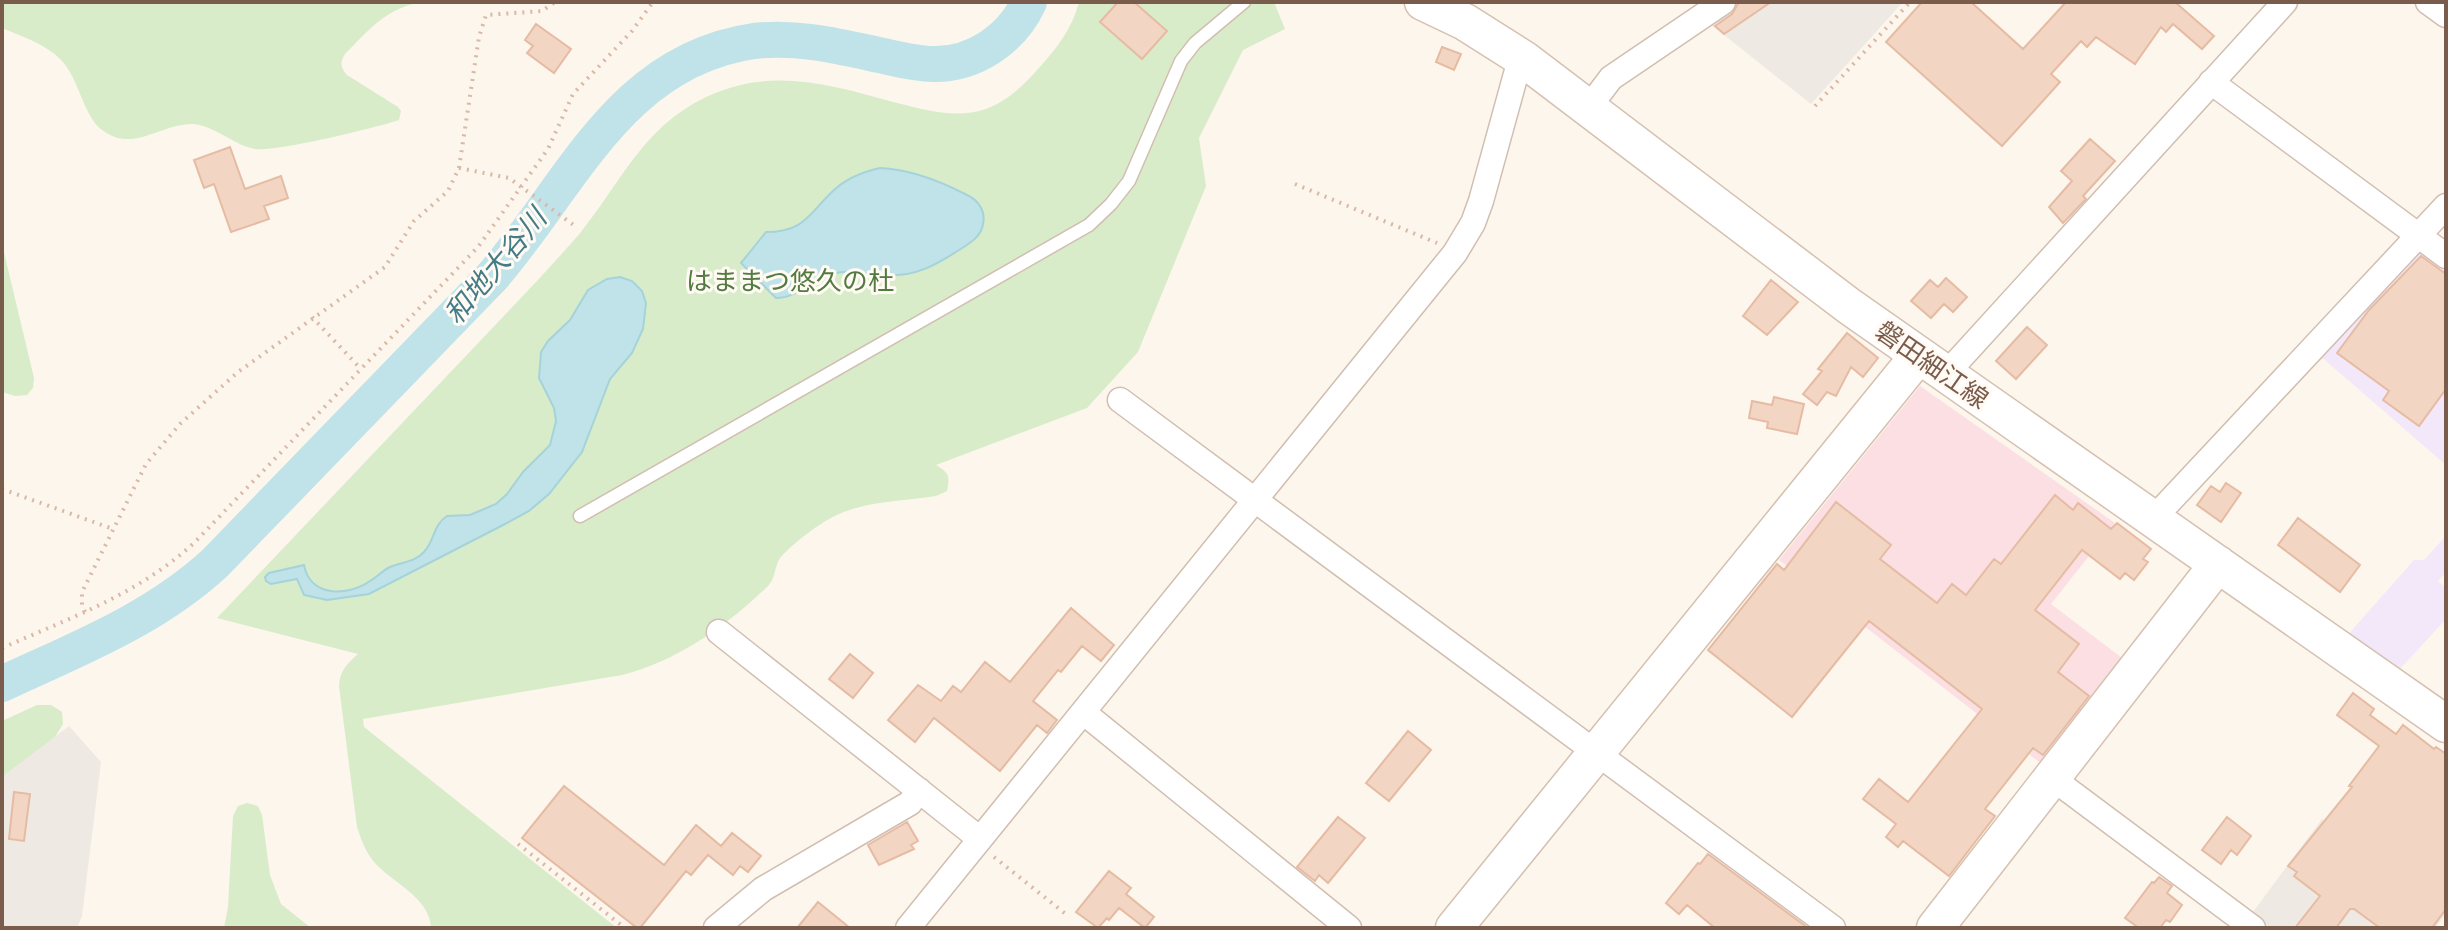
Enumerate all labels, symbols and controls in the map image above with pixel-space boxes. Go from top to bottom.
water label: 和地大谷川 [436,199,557,332]
park label: はままつ悠久の杜 [686,264,894,299]
street label: 磐田細江線 [1868,314,1995,417]

